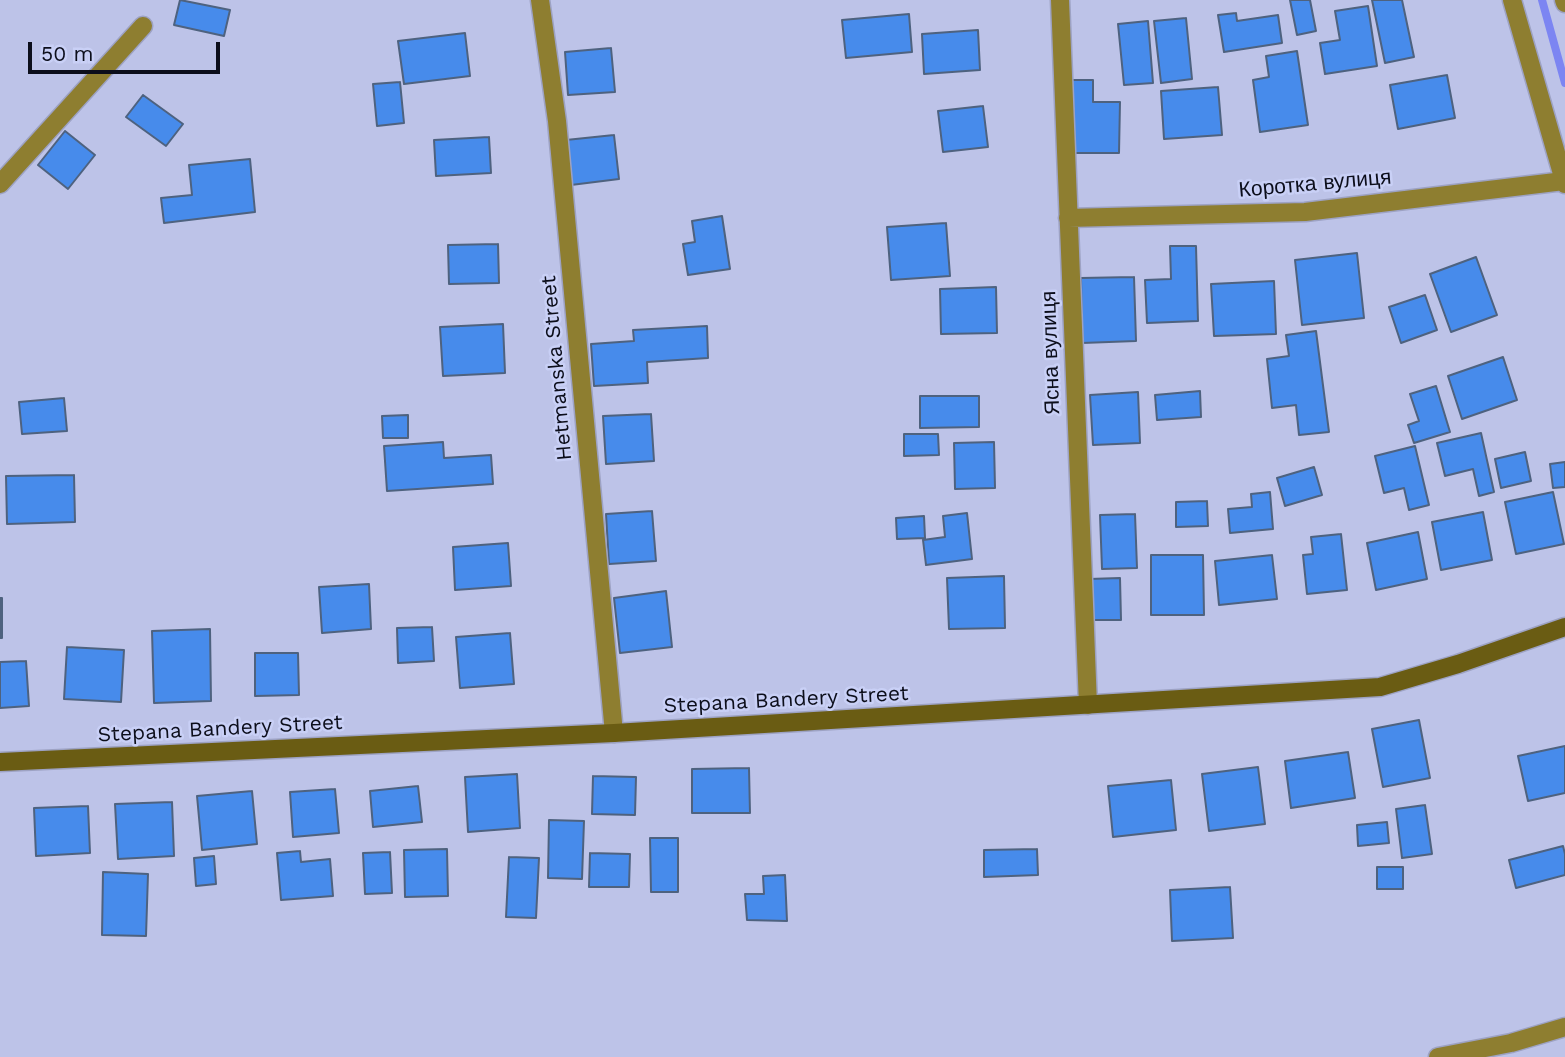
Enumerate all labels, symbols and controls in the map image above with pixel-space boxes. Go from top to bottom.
scale bar [32,28,224,72]
text: 50 m [41,41,93,66]
street label: Коротка вулиця [1238,165,1392,203]
street label: Hetmanska Street [536,274,578,462]
street label: Ясна вулиця [1036,290,1066,416]
street label: Stepana Bandery Street [663,681,909,719]
street label: Stepana Bandery Street [97,710,343,748]

